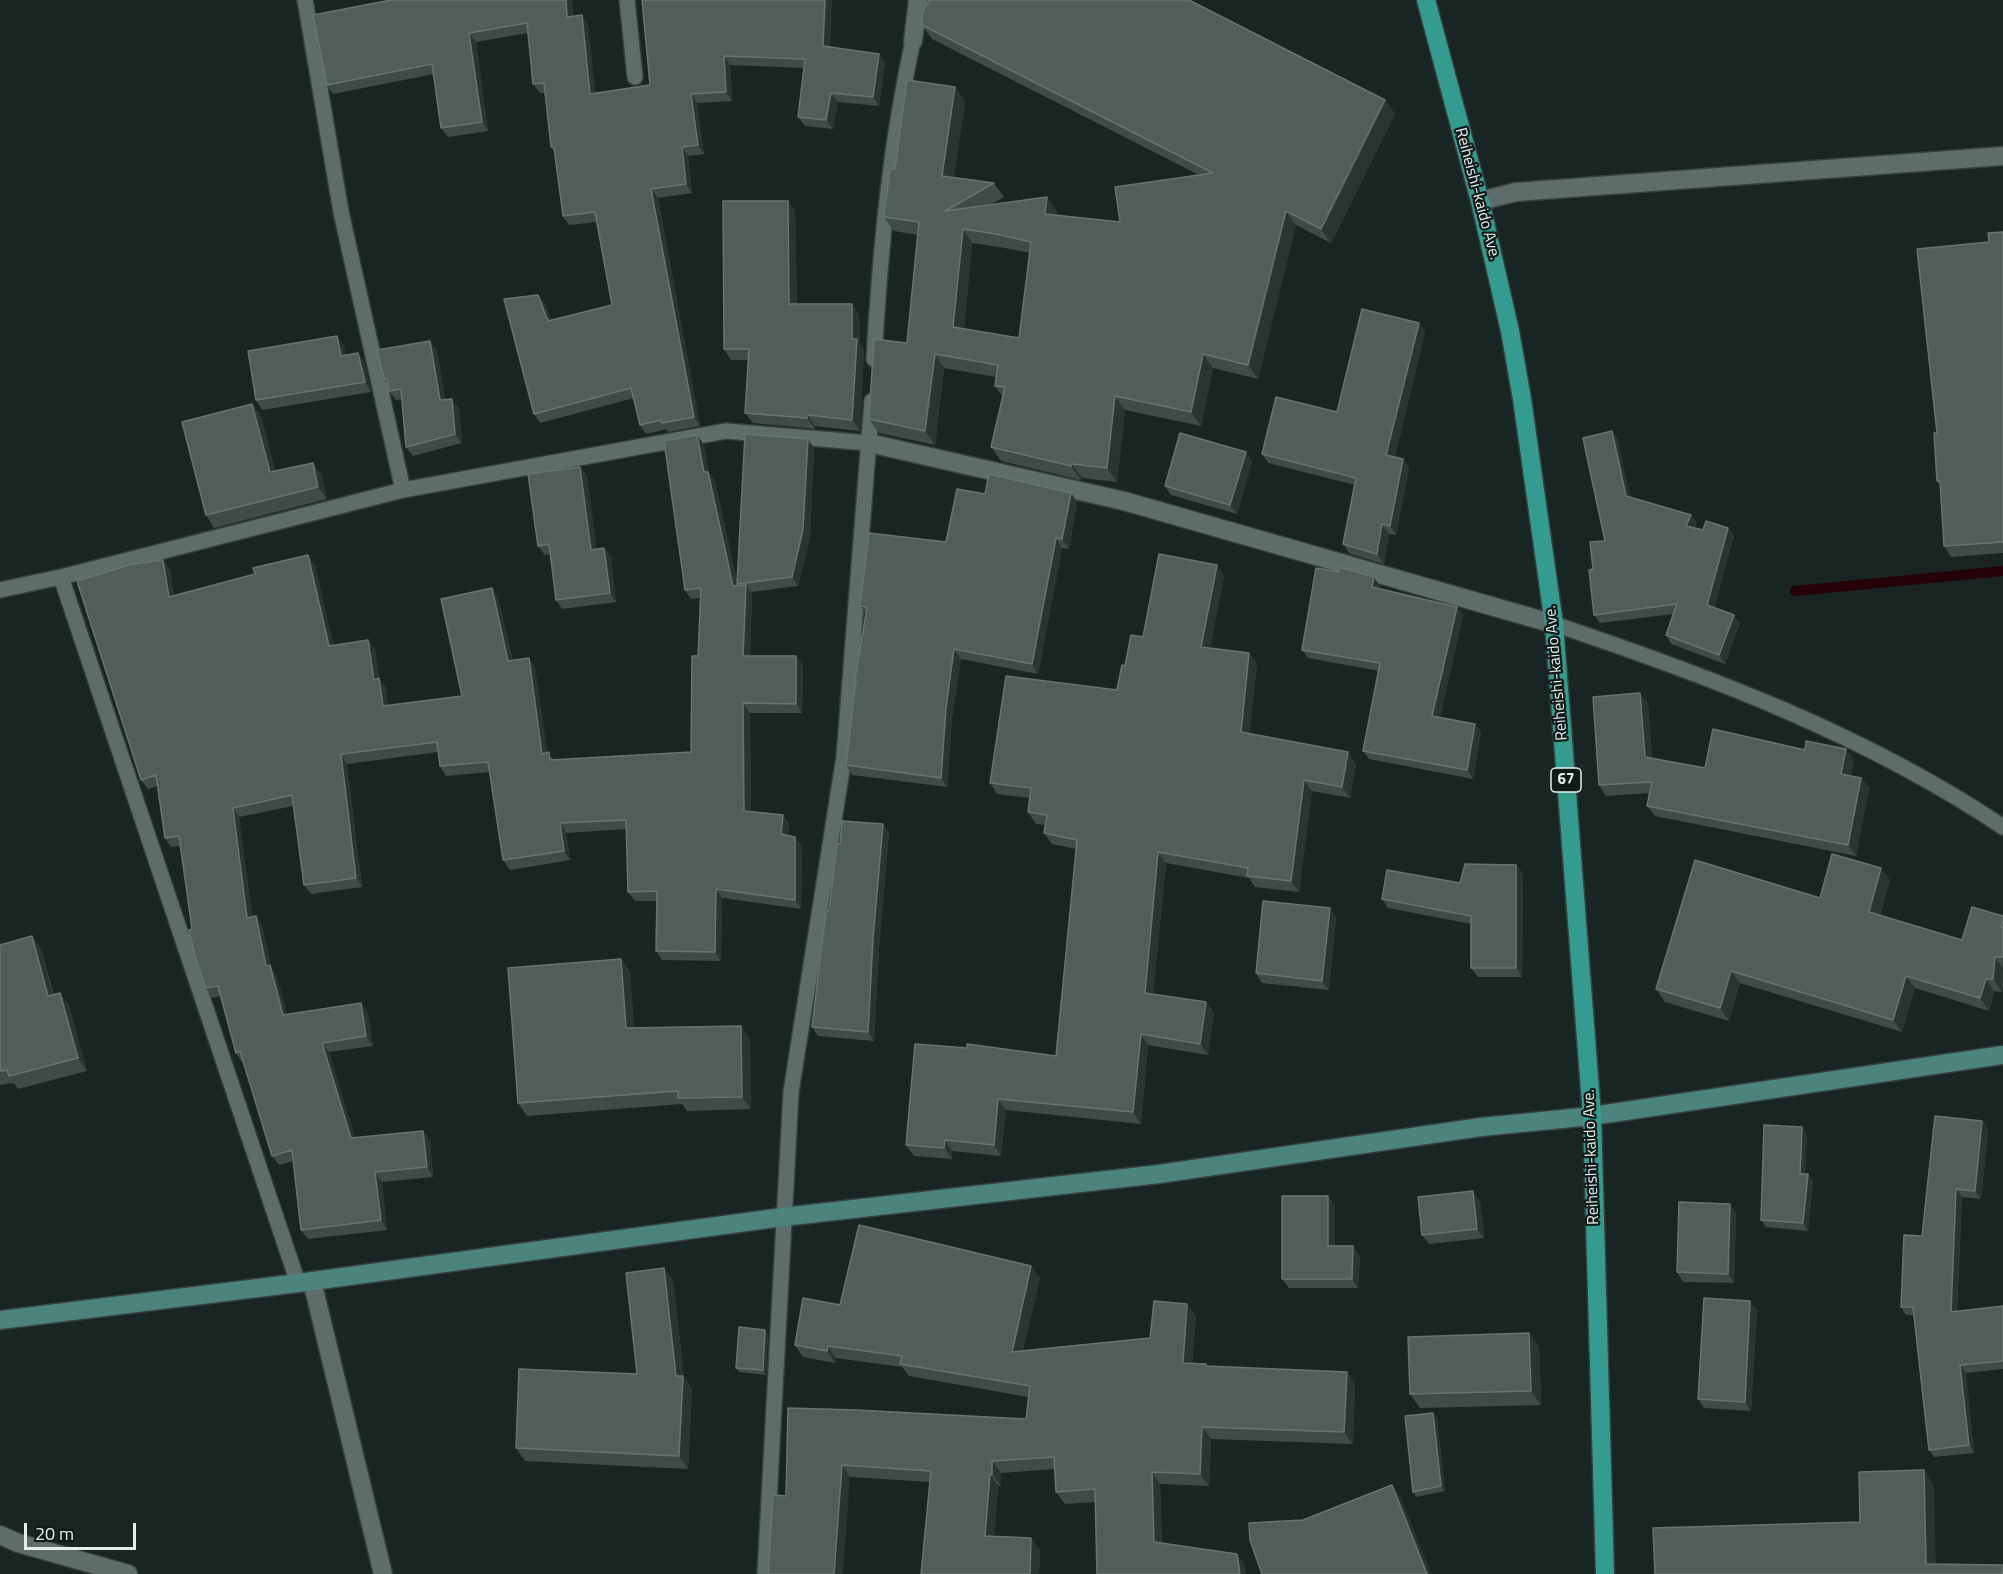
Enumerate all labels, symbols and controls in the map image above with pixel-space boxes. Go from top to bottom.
street label: Reiheishi-kaido Ave. [1450,126,1504,262]
street label: Reiheishi-kaido Ave. [1542,604,1572,742]
road number: 67 [1551,768,1581,792]
street label: Reiheishi-kaido Ave. [1580,1089,1604,1225]
scale bar [27,1511,140,1549]
text: 20 m [35,1520,74,1547]

